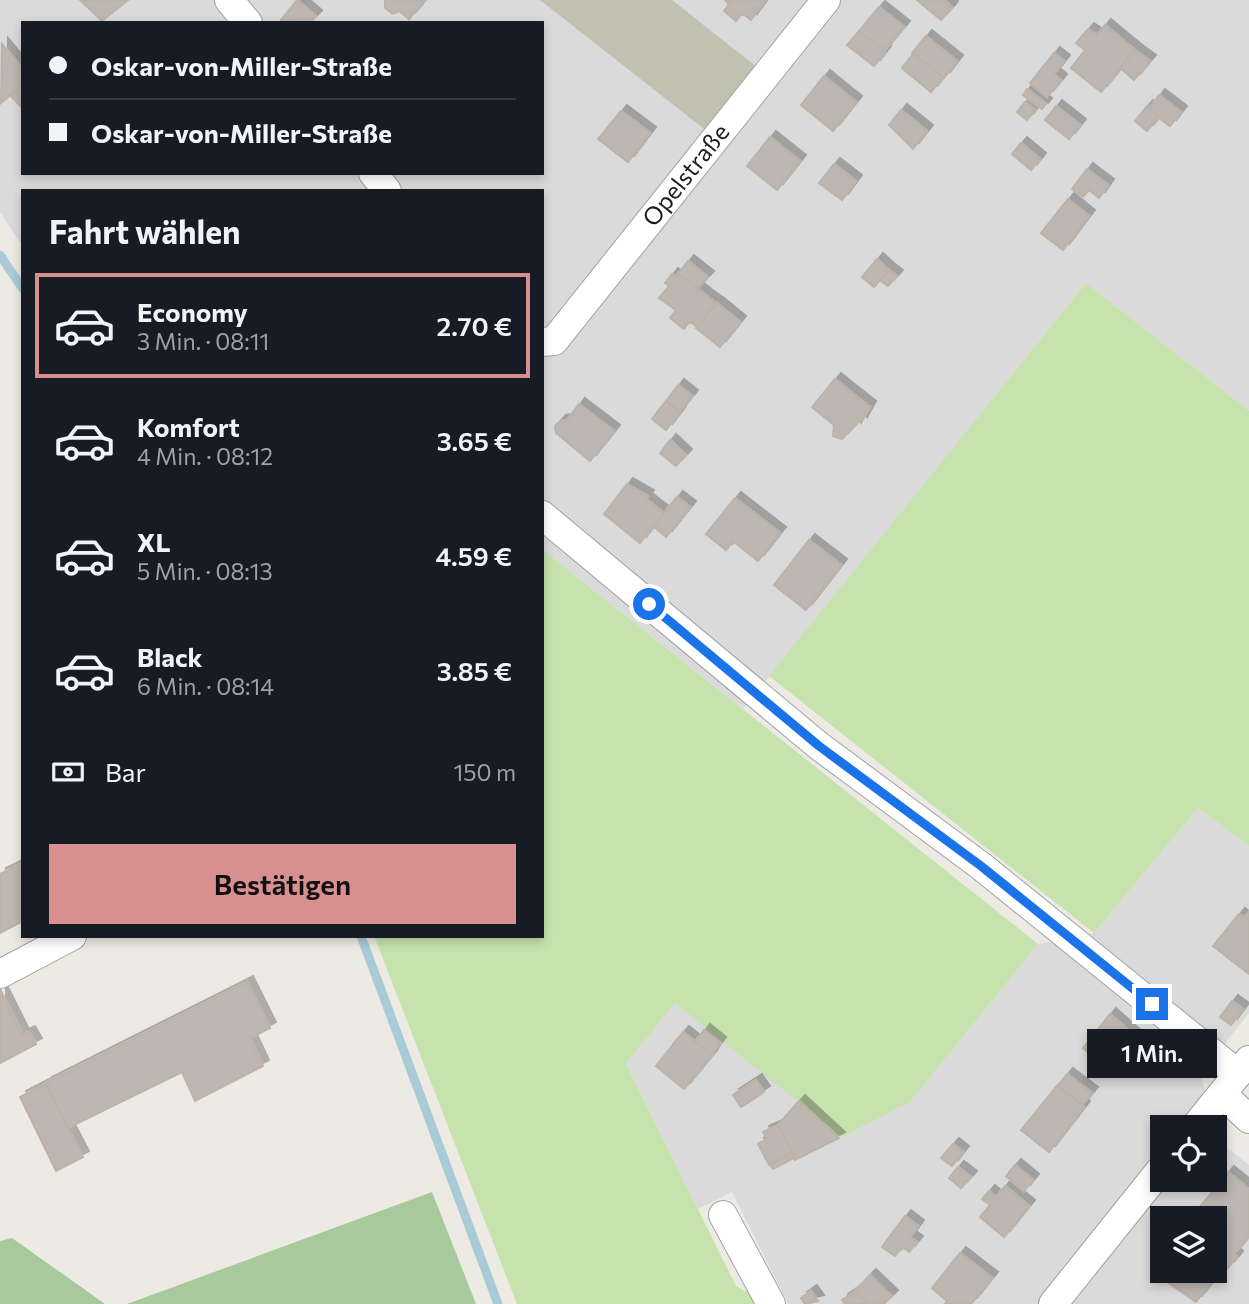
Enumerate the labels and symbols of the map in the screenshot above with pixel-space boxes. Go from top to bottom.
street label: Opelstraße [635,117,735,231]
route start [633,588,665,620]
route end [1136,988,1168,1020]
callout: 1 Min. [1087,1028,1217,1078]

